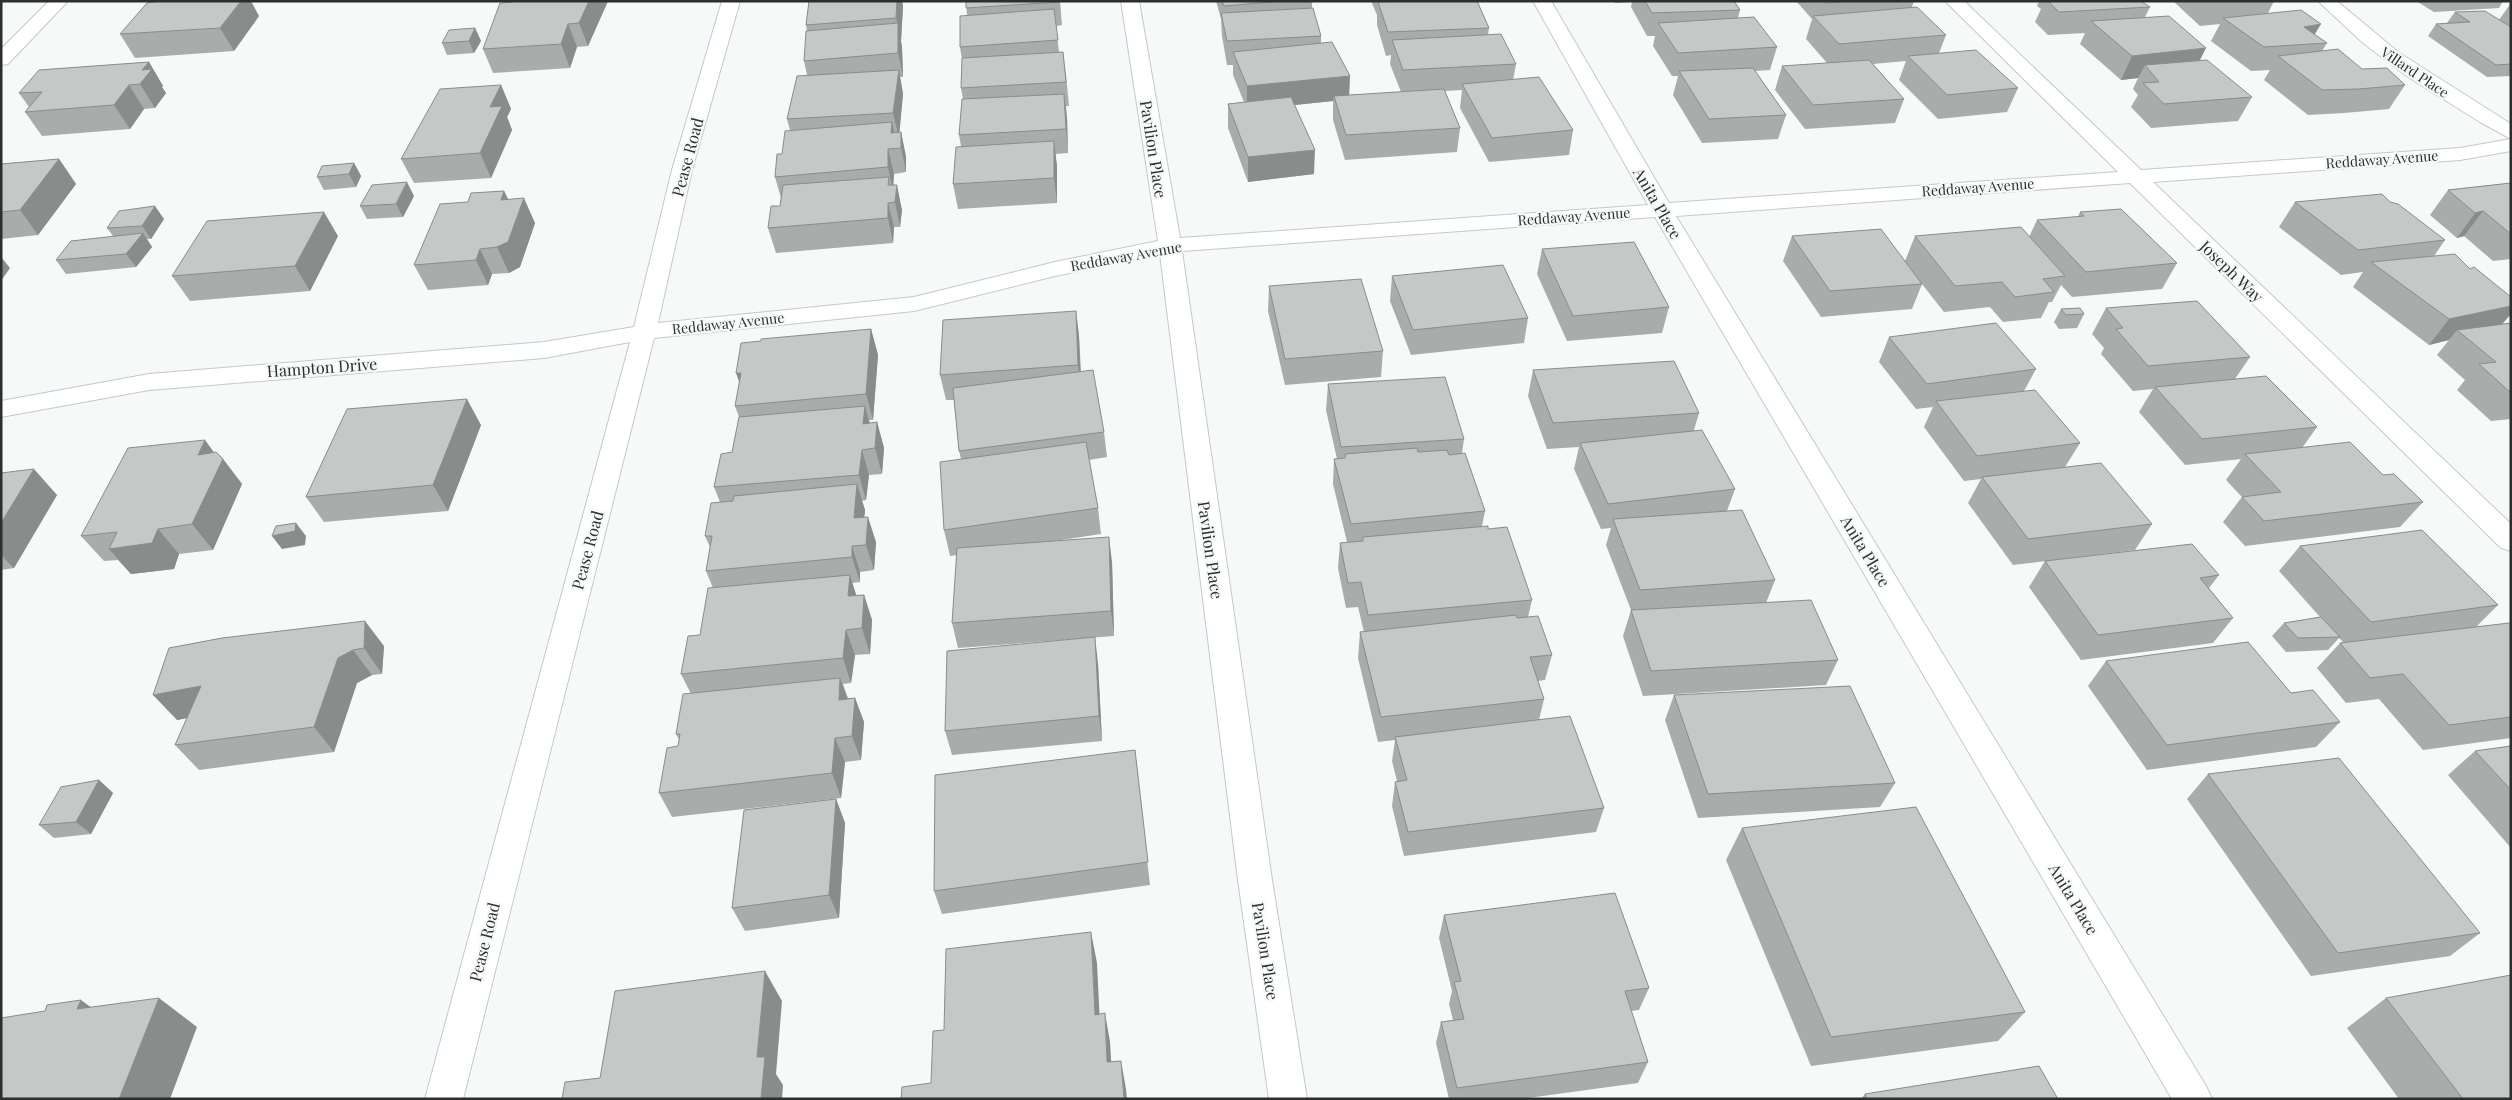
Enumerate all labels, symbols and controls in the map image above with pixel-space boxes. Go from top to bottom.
street label: Villard Place [2377,42,2453,102]
street label: Pavilion Place [1136,99,1172,199]
street label: Pease Road [666,115,708,199]
street label: Reddaway Avenue [2325,146,2439,172]
street label: Anita Place [1629,163,1687,243]
street label: Reddaway Avenue [1921,174,2035,200]
street label: Reddaway Avenue [1517,203,1631,229]
street label: Joseph Way [2195,235,2268,307]
street label: Reddaway Avenue [1069,237,1183,275]
street label: Reddaway Avenue [671,308,785,338]
street label: Hampton Drive [266,353,378,381]
street label: Pavilion Place [1194,500,1228,600]
street label: Pease Road [566,508,608,592]
street label: Anita Place [1836,511,1895,590]
street label: Anita Place [2044,859,2103,938]
street label: Pease Road [464,900,504,984]
street label: Pavilion Place [1248,901,1284,1001]

